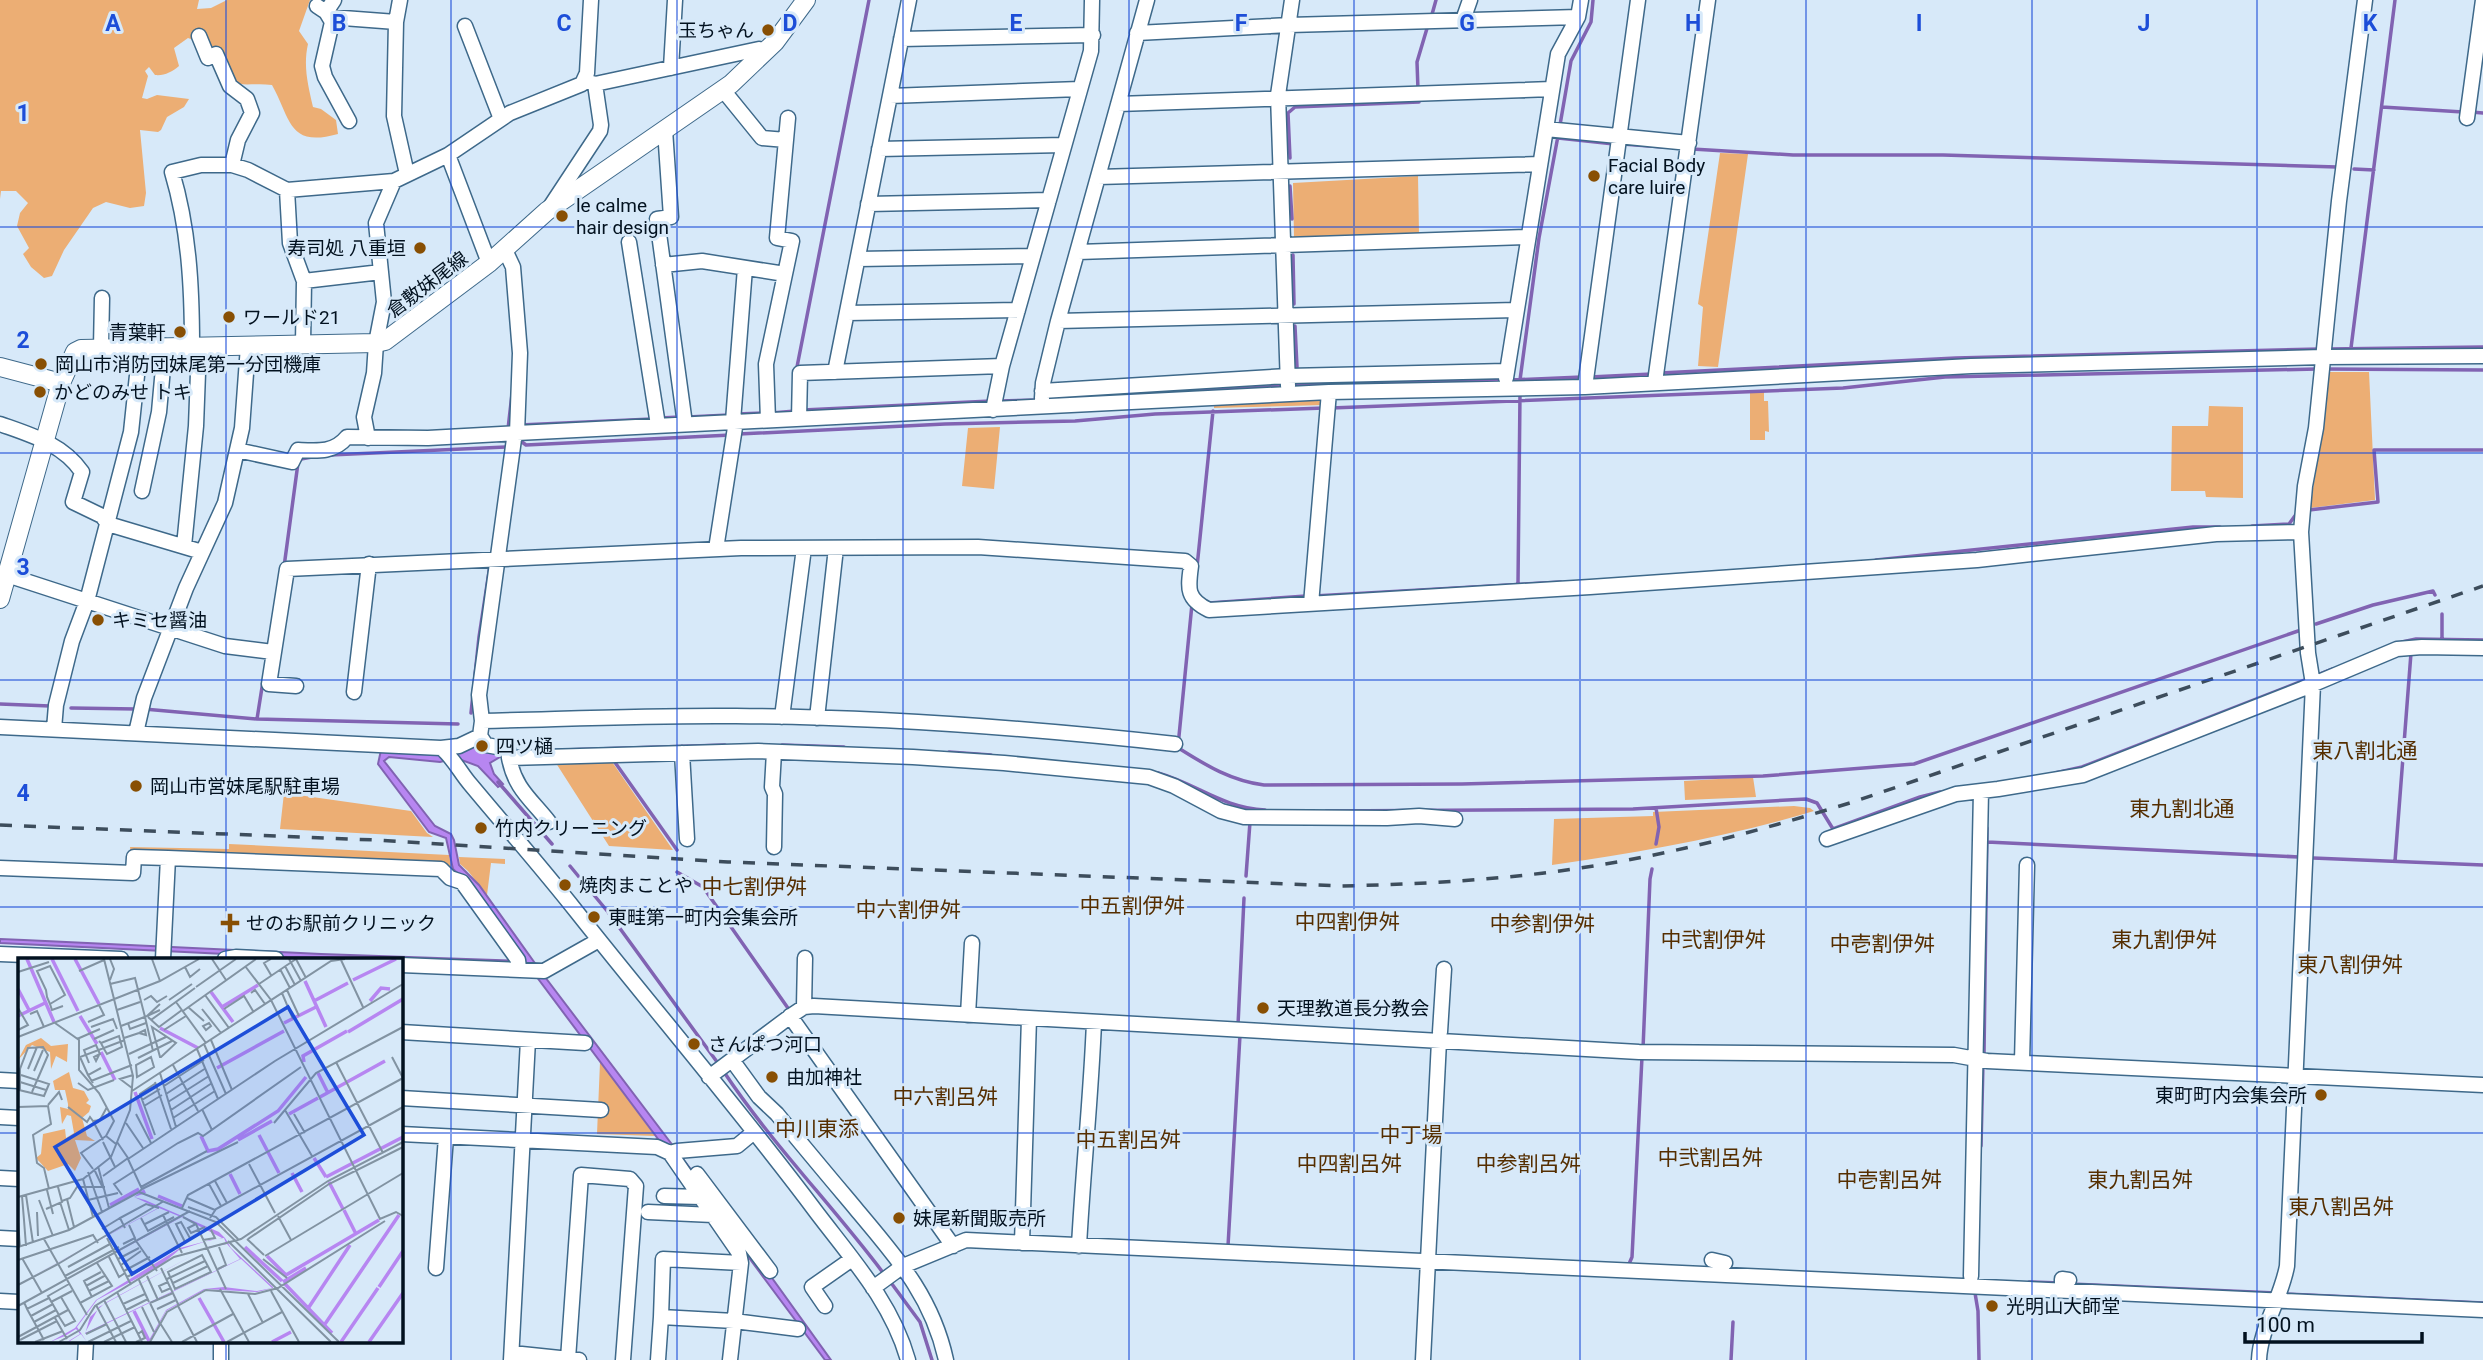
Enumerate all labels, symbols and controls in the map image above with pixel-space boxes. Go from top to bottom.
text: A [105,10,121,37]
text: B [332,10,346,37]
text: C [556,10,572,37]
text: D [783,10,797,37]
text: E [1010,10,1023,37]
text: F [1235,10,1248,37]
text: G [1459,10,1475,37]
text: H [1685,10,1701,37]
text: I [1916,10,1922,37]
text: J [2138,10,2150,37]
text: K [2363,10,2378,37]
place label: 玉ちゃん [678,19,754,42]
marker: 玉ちゃん [760,22,776,38]
text: 1 [16,100,30,127]
place label: Facial Body care luire [1608,154,1705,199]
marker: Facial Body care luire [1586,168,1602,184]
place label: le calme hair design [576,194,669,239]
marker: le calme hair design [554,208,570,224]
place label: 寿司処 八重垣 [287,237,406,260]
marker: 寿司処 八重垣 [412,240,428,256]
street label: 倉敷妹尾線 [382,247,472,322]
place label: ワールド21 [243,306,340,329]
marker: ワールド21 [221,309,237,325]
place label: 青葉軒 [109,321,166,344]
marker: 青葉軒 [172,324,188,340]
text: 2 [16,327,30,354]
place label: 岡山市消防団妹尾第一分団機庫 [55,353,321,376]
marker: 岡山市消防団妹尾第一分団機庫 [33,356,49,372]
place label: かどのみせ トキ [54,381,192,404]
marker: かどのみせ トキ [32,384,48,400]
text: 3 [16,554,30,581]
place label: キミセ醤油 [112,609,207,632]
marker: キミセ醤油 [90,612,106,628]
place label: 四ツ樋 [496,735,553,758]
marker: 四ツ樋 [474,738,490,754]
district label: 東八割北通 [2313,739,2418,763]
place label: 岡山市営妹尾駅駐車場 [150,775,340,798]
marker: 岡山市営妹尾駅駐車場 [128,778,144,794]
text: 4 [16,780,30,807]
district label: 東九割北通 [2130,797,2235,821]
place label: 竹内クリーニング [495,817,647,840]
marker: 竹内クリーニング [473,820,489,836]
place label: 焼肉まことや [579,874,693,897]
district label: 中七割伊舛 [702,875,807,899]
marker: 焼肉まことや [557,877,573,893]
district label: 中五割伊舛 [1080,894,1185,918]
district label: 中六割伊舛 [856,898,961,922]
place label: 東畦第一町内会集会所 [608,906,798,929]
marker: 東畦第一町内会集会所 [586,909,602,925]
district label: 中四割伊舛 [1295,910,1400,934]
place label: せのお駅前クリニック [246,912,436,935]
district label: 中参割伊舛 [1490,912,1595,936]
marker: せのお駅前クリニック [220,913,240,933]
district label: 中弐割伊舛 [1661,928,1766,952]
district label: 東九割伊舛 [2112,928,2217,952]
district label: 中壱割伊舛 [1830,932,1935,956]
district label: 東八割伊舛 [2298,953,2403,977]
inset map [18,958,402,1342]
place label: 天理教道長分教会 [1277,997,1429,1020]
marker: 天理教道長分教会 [1255,1000,1271,1016]
place label: さんぱつ河口 [708,1033,822,1056]
marker: さんぱつ河口 [686,1036,702,1052]
place label: 由加神社 [786,1066,862,1089]
marker: 由加神社 [764,1069,780,1085]
place label: 東町町内会集会所 [2155,1084,2307,1107]
district label: 中六割呂舛 [893,1085,998,1109]
marker: 東町町内会集会所 [2313,1087,2329,1103]
district label: 中川東添 [775,1117,859,1141]
district label: 中丁場 [1380,1123,1443,1147]
district label: 中五割呂舛 [1076,1128,1181,1152]
district label: 中弐割呂舛 [1658,1146,1763,1170]
district label: 中四割呂舛 [1297,1152,1402,1176]
district label: 中参割呂舛 [1476,1152,1581,1176]
district label: 中壱割呂舛 [1837,1168,1942,1192]
district label: 東九割呂舛 [2088,1168,2193,1192]
district label: 東八割呂舛 [2289,1195,2394,1219]
place label: 妹尾新聞販売所 [913,1207,1046,1230]
marker: 妹尾新聞販売所 [891,1210,907,1226]
place label: 光明山大師堂 [2006,1295,2120,1318]
marker: 光明山大師堂 [1984,1298,2000,1314]
scale bar [2245,1300,2422,1344]
text: 100 m [2256,1313,2315,1337]

